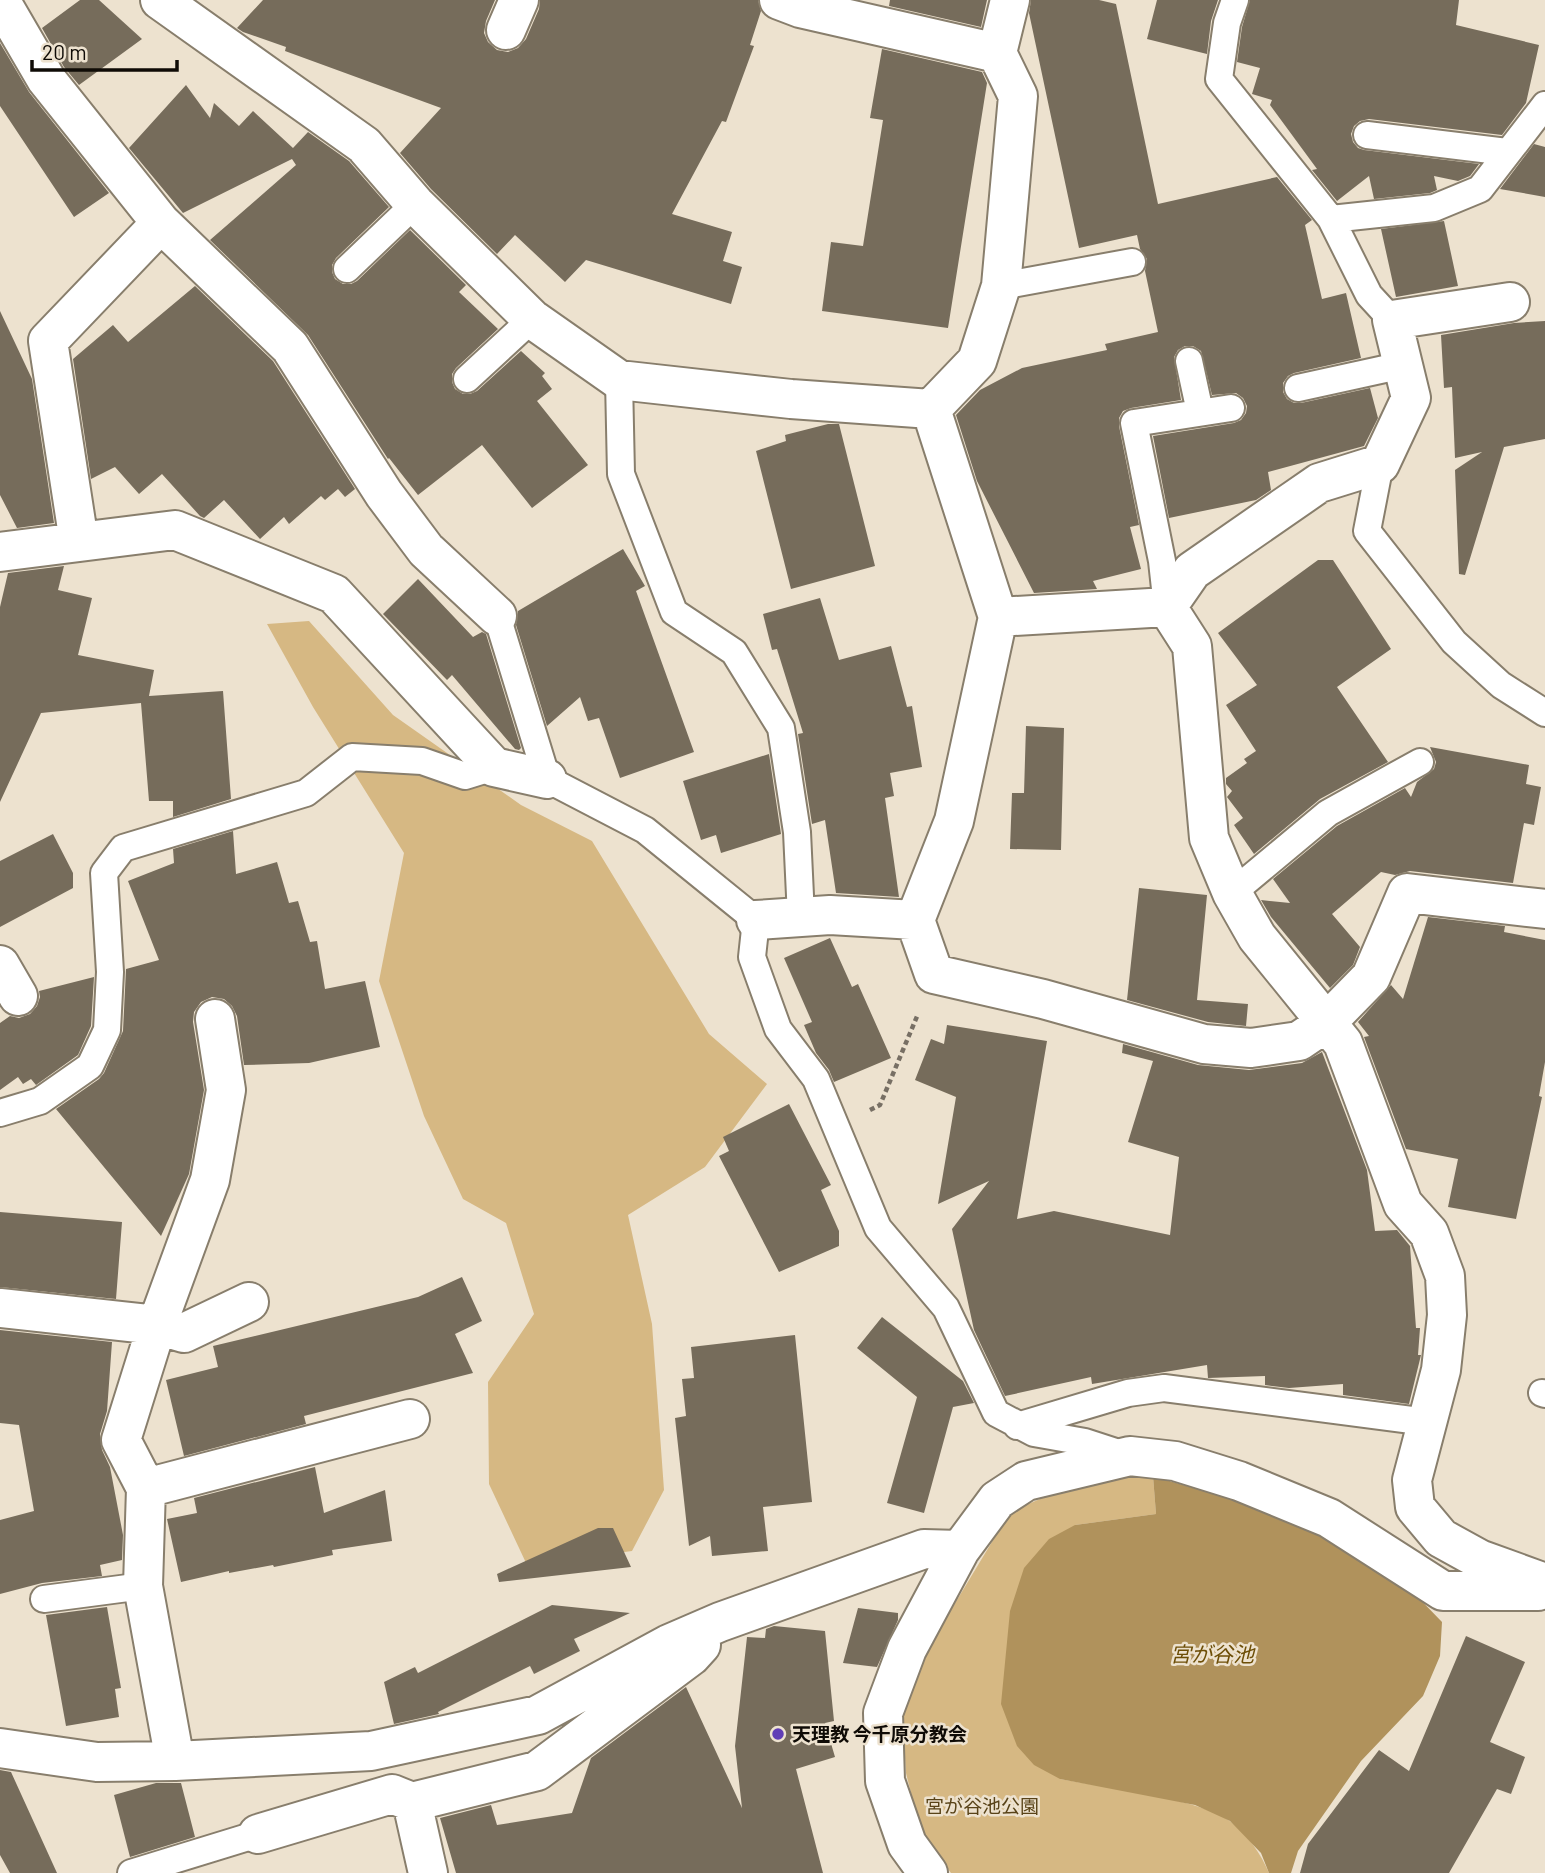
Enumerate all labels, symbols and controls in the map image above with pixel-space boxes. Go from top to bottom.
scale bar [32,28,177,72]
text: 20 m [42,39,87,64]
water label: 宮が谷池 [1170,1641,1256,1666]
place label: 天理教 今千原分教会 [792,1722,967,1745]
marker: 天理教 今千原分教会 [770,1726,786,1742]
park label: 宮が谷池公園 [925,1794,1039,1817]

